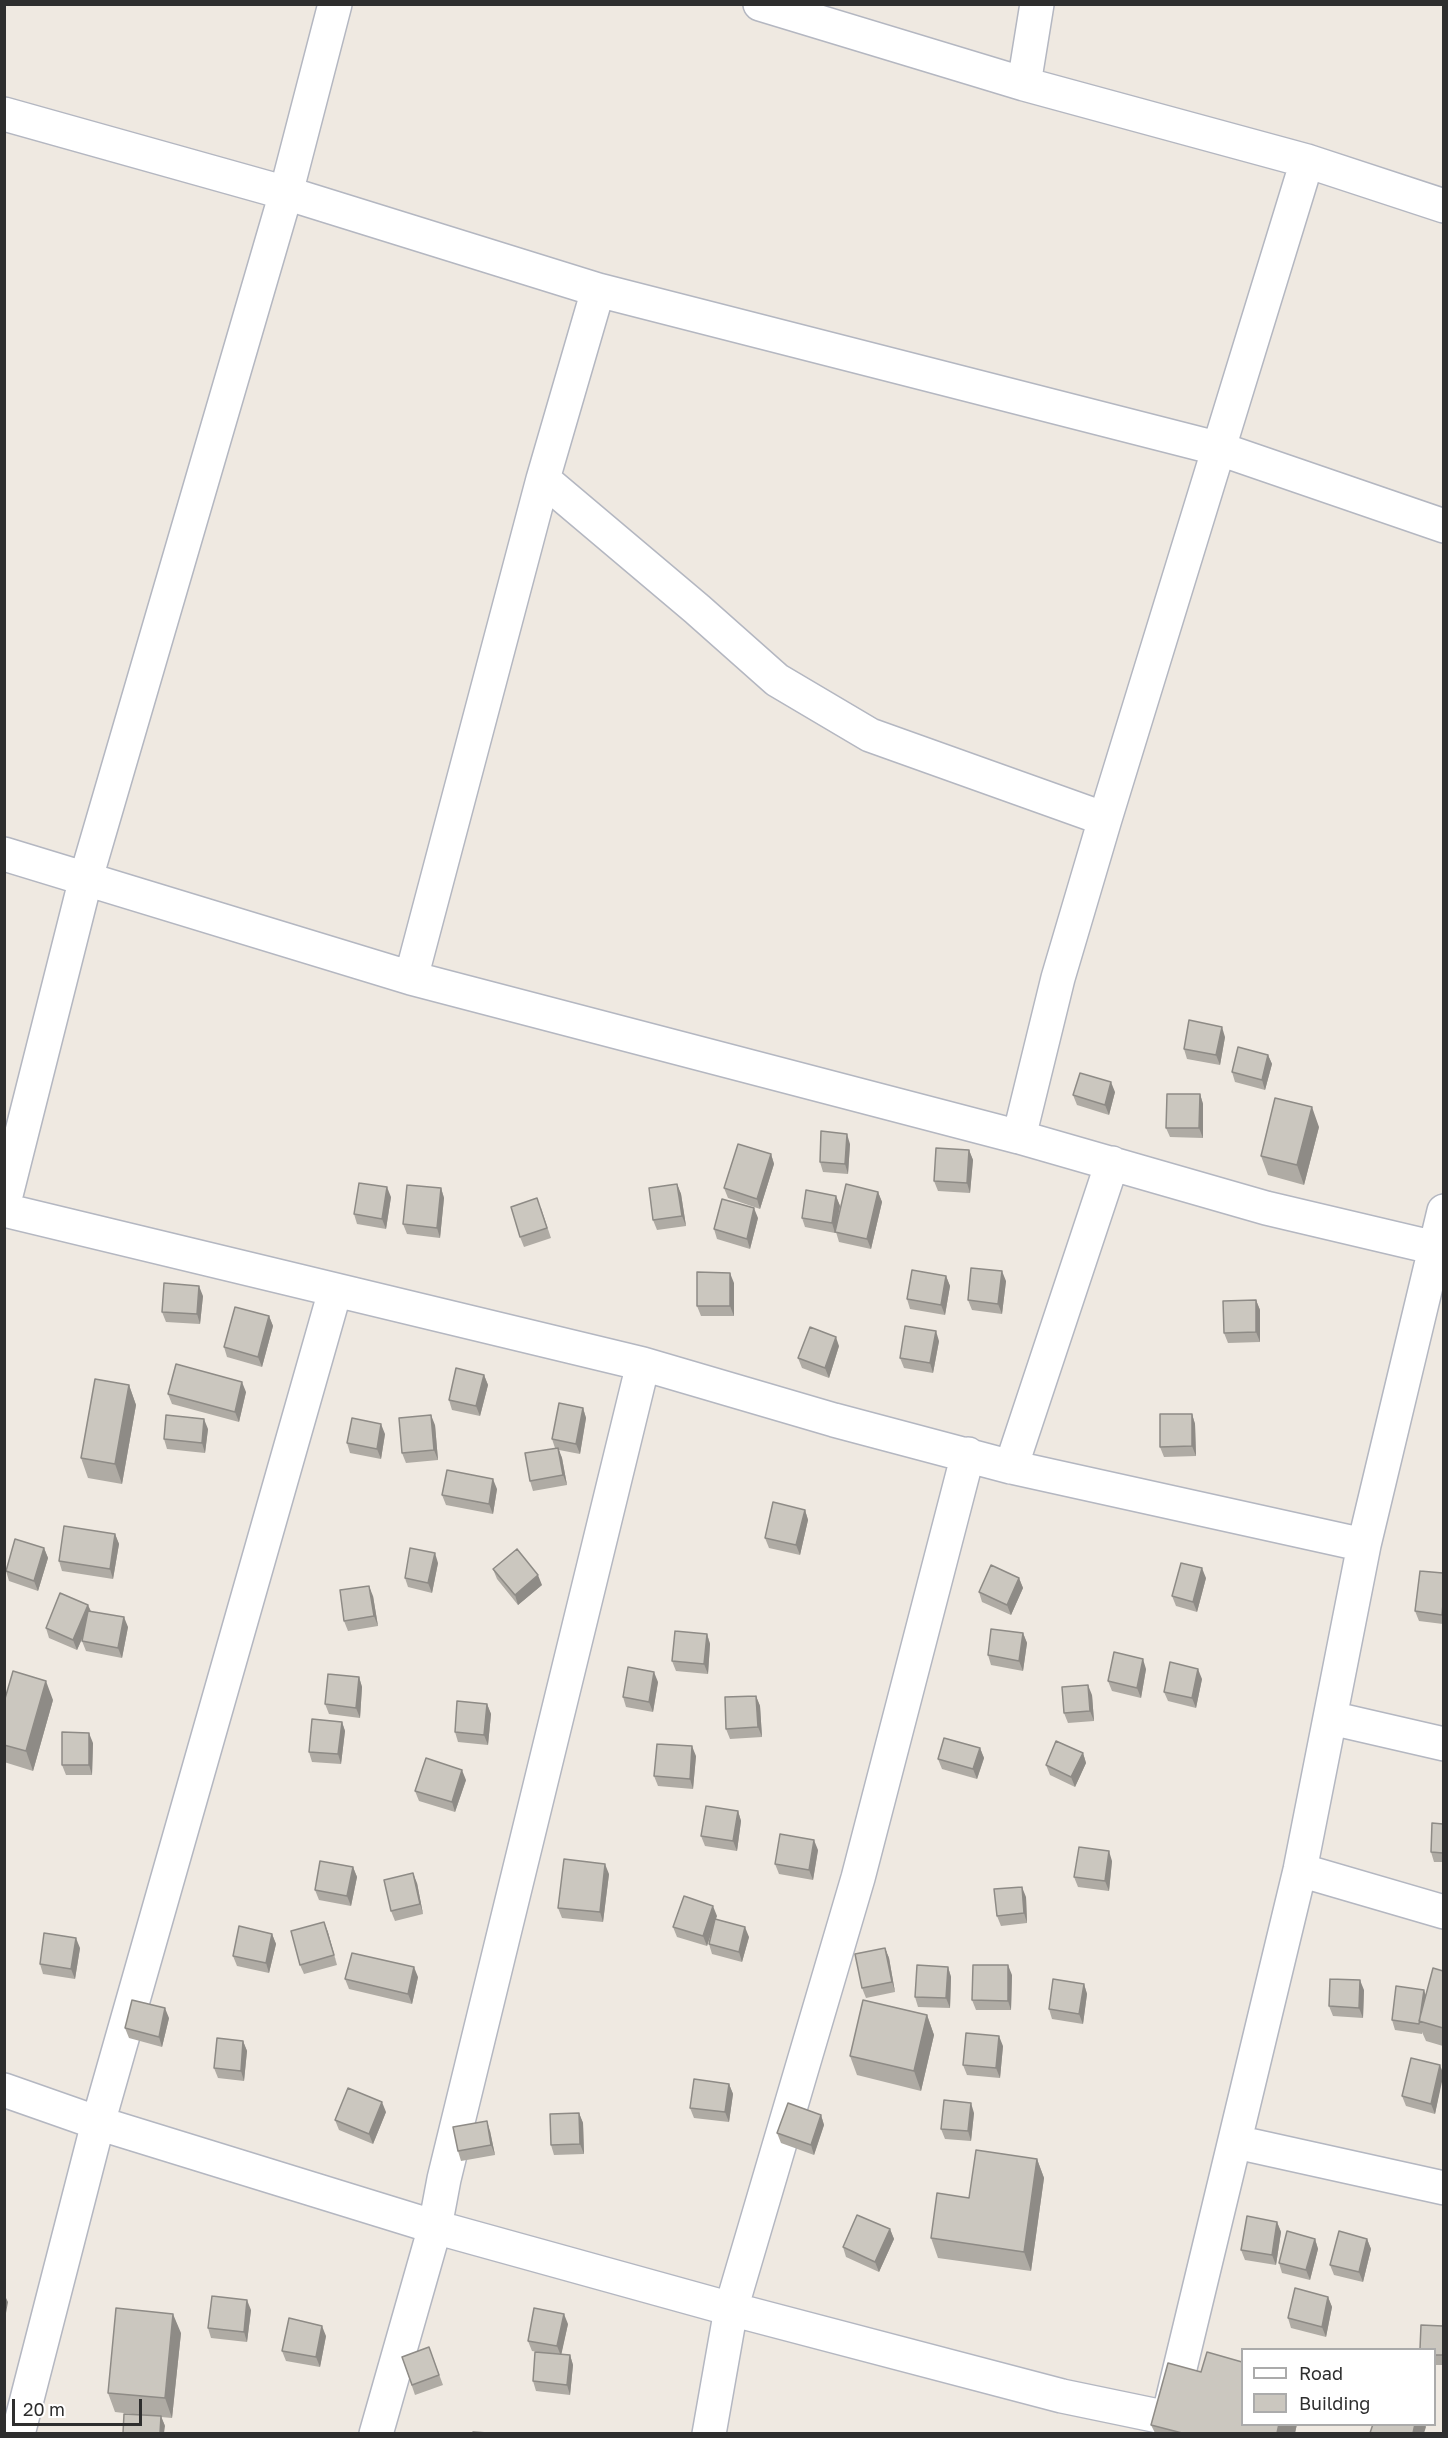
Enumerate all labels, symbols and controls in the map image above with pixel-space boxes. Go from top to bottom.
legend [1241,2348,1436,2426]
text: Road [1299,2362,1343,2384]
scale bar [15,2387,146,2425]
text: Building [1299,2392,1370,2414]
text: 20 m [23,2398,65,2420]

